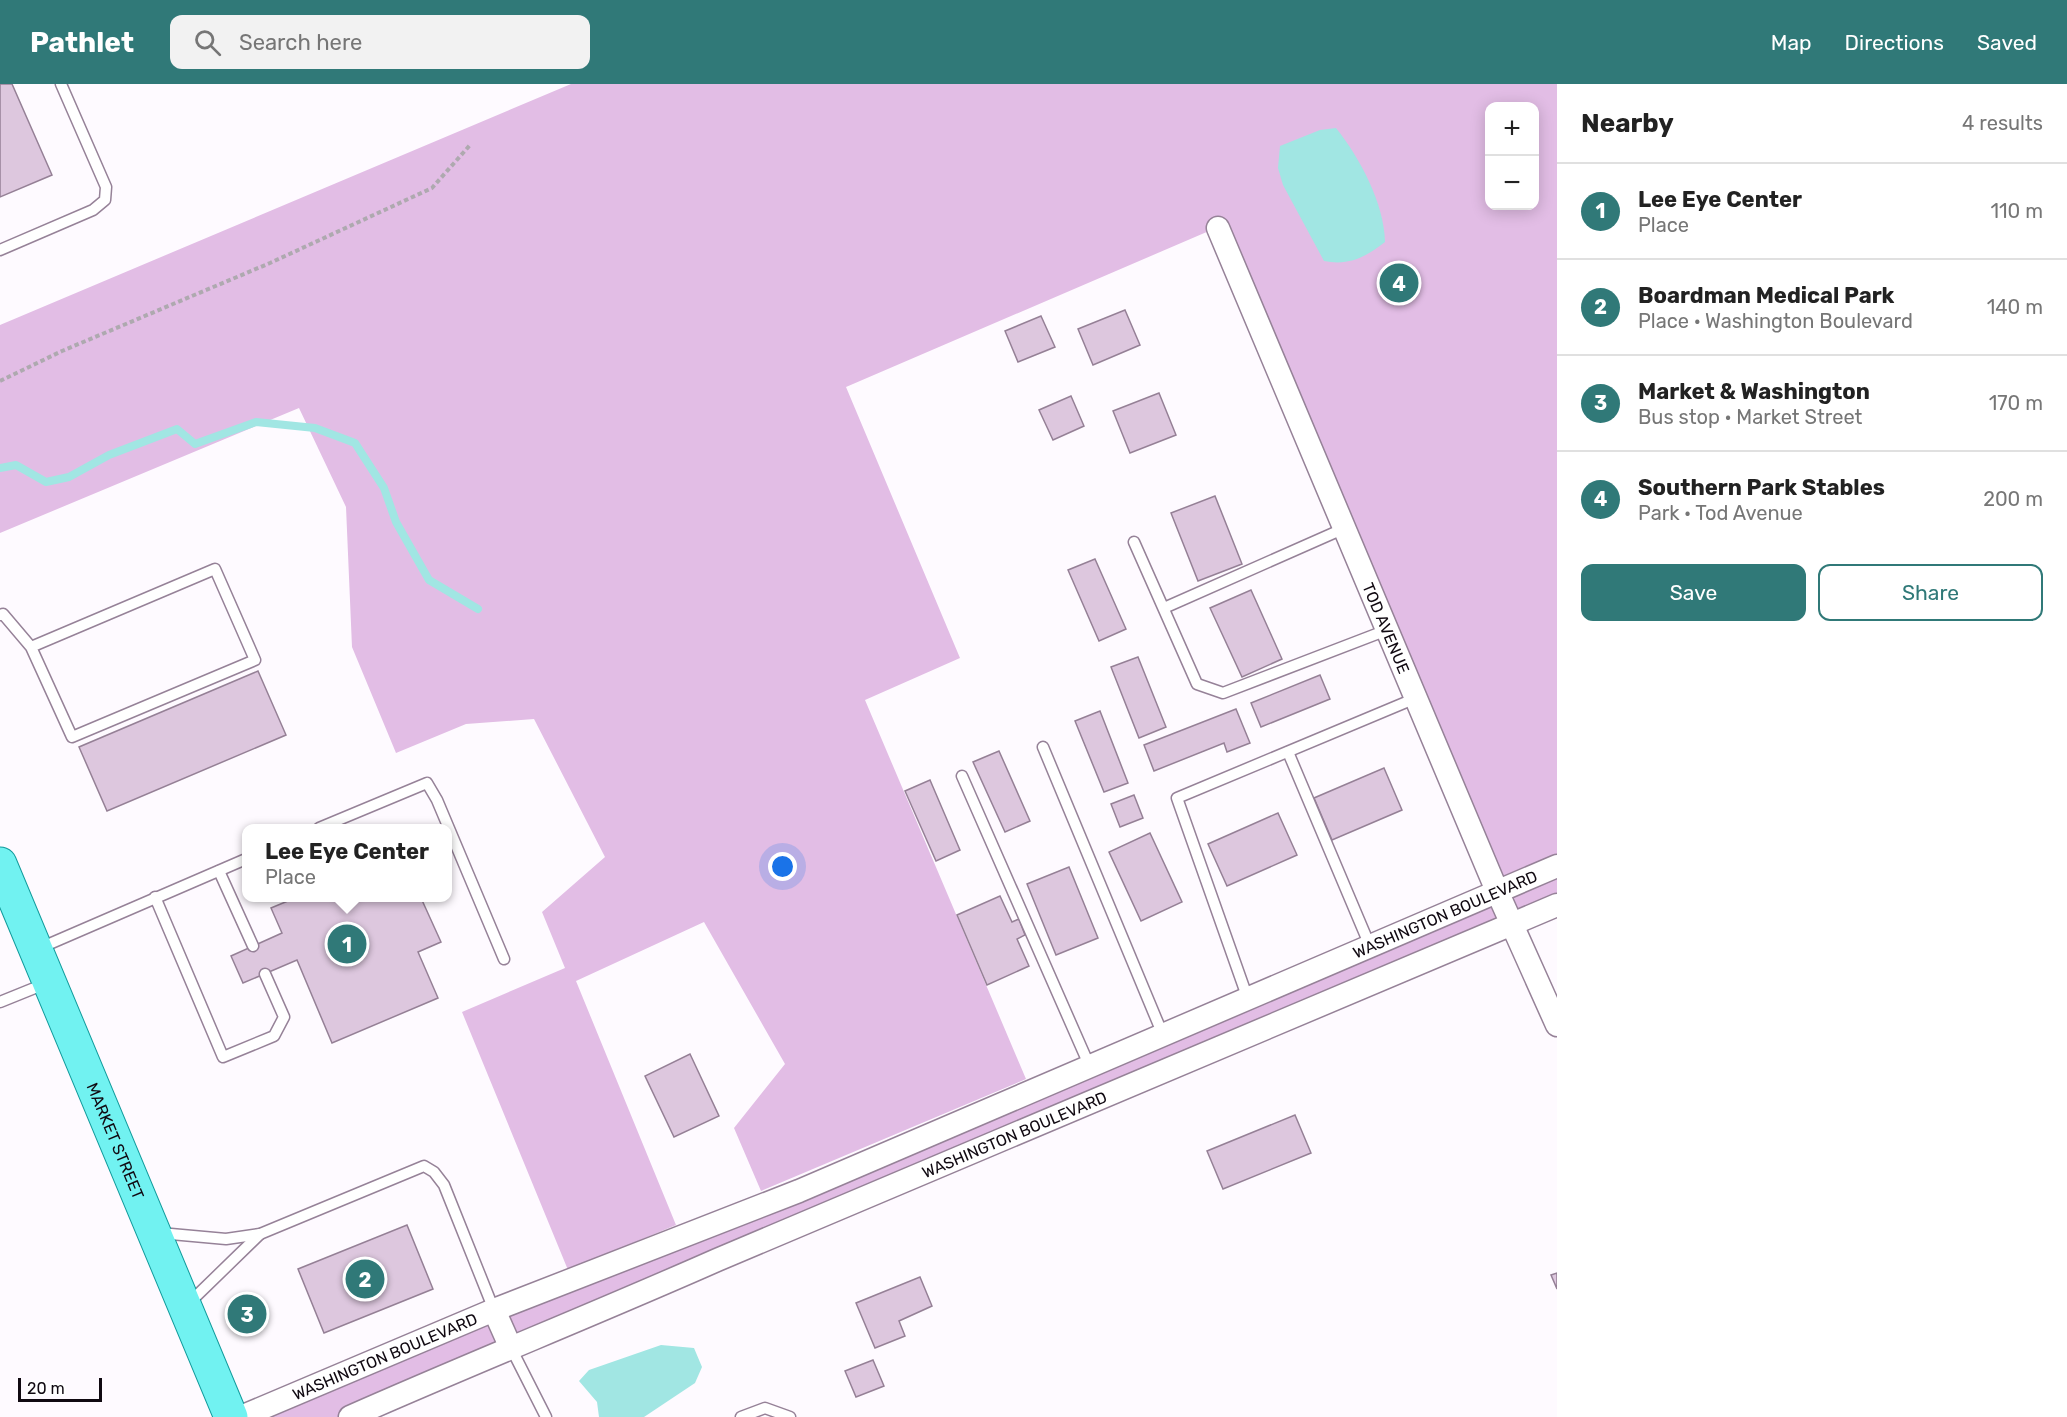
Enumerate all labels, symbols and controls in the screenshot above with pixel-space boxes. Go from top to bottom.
search box [170,15,590,69]
text: Pathlet [30,26,134,59]
icon: search [191,26,224,59]
text: Search here [239,29,362,56]
text: Map [1771,30,1812,55]
text: Directions [1845,30,1944,55]
text: Saved [1977,30,2037,55]
map controls [1485,102,1539,210]
button: + [1485,102,1539,156]
text: Nearby [1581,108,1674,139]
text: 4 results [1962,111,2043,135]
button: − [1485,156,1539,210]
text: Lee Eye Center [1638,186,1802,213]
text: 1 [1596,199,1605,223]
text: 110 m [1991,199,2043,223]
text: Place [1638,213,1689,237]
pin: 4 [1380,260,1418,306]
text: Boardman Medical Park [1638,282,1895,309]
text: 2 [1594,295,1607,319]
text: 140 m [1987,295,2043,319]
text: Place · Washington Boulevard [1638,309,1913,333]
text: Market & Washington [1638,378,1870,405]
text: 3 [1594,391,1607,415]
text: 170 m [1989,391,2043,415]
text: Bus stop · Market Street [1638,405,1862,429]
text: Southern Park Stables [1638,474,1885,501]
text: 4 [1594,487,1607,511]
text: 200 m [1983,487,2043,511]
text: Park · Tod Avenue [1638,501,1803,525]
button: Save [1581,564,1806,621]
button: Share [1818,564,2043,621]
street label: TOD AVENUE [1359,580,1414,676]
popup [242,824,452,902]
text: Lee Eye Center [265,838,429,865]
your location [768,852,797,881]
text: Place [265,865,316,889]
street label: WASHINGTON BOULEVARD [1350,866,1540,962]
pin: 1 [328,922,366,966]
street label: MARKET STREET [83,1080,148,1202]
street label: WASHINGTON BOULEVARD [919,1087,1110,1182]
pin: 2 [346,1256,385,1302]
pin: 3 [228,1292,266,1336]
street label: WASHINGTON BOULEVARD [289,1309,480,1404]
scale bar [18,1375,102,1402]
text: 20 m [27,1379,65,1398]

